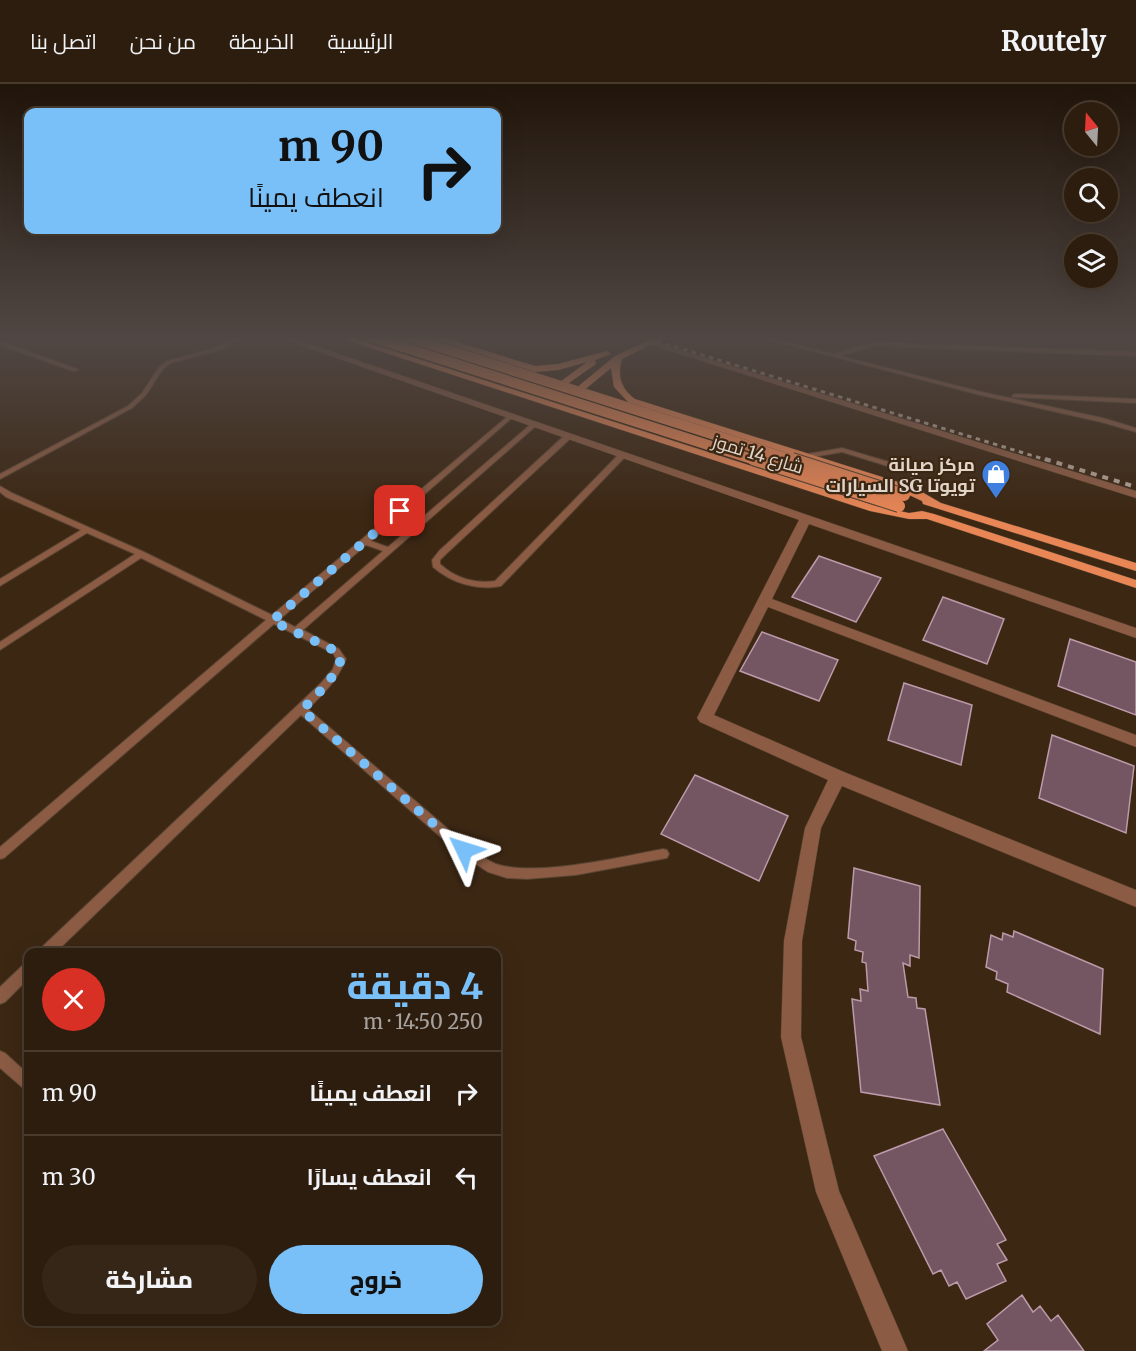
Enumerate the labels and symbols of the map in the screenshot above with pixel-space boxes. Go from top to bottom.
north arrow [1064,102,1118,156]
street label: شارع 14 تموز [709,429,806,480]
place label: مركز صيانة السيارات SG تويوتا [826,453,975,497]
shop icon: مركز صيانة السيارات SG تويوتا [980,458,1012,500]
pin [374,485,425,536]
position arrow [432,818,496,882]

